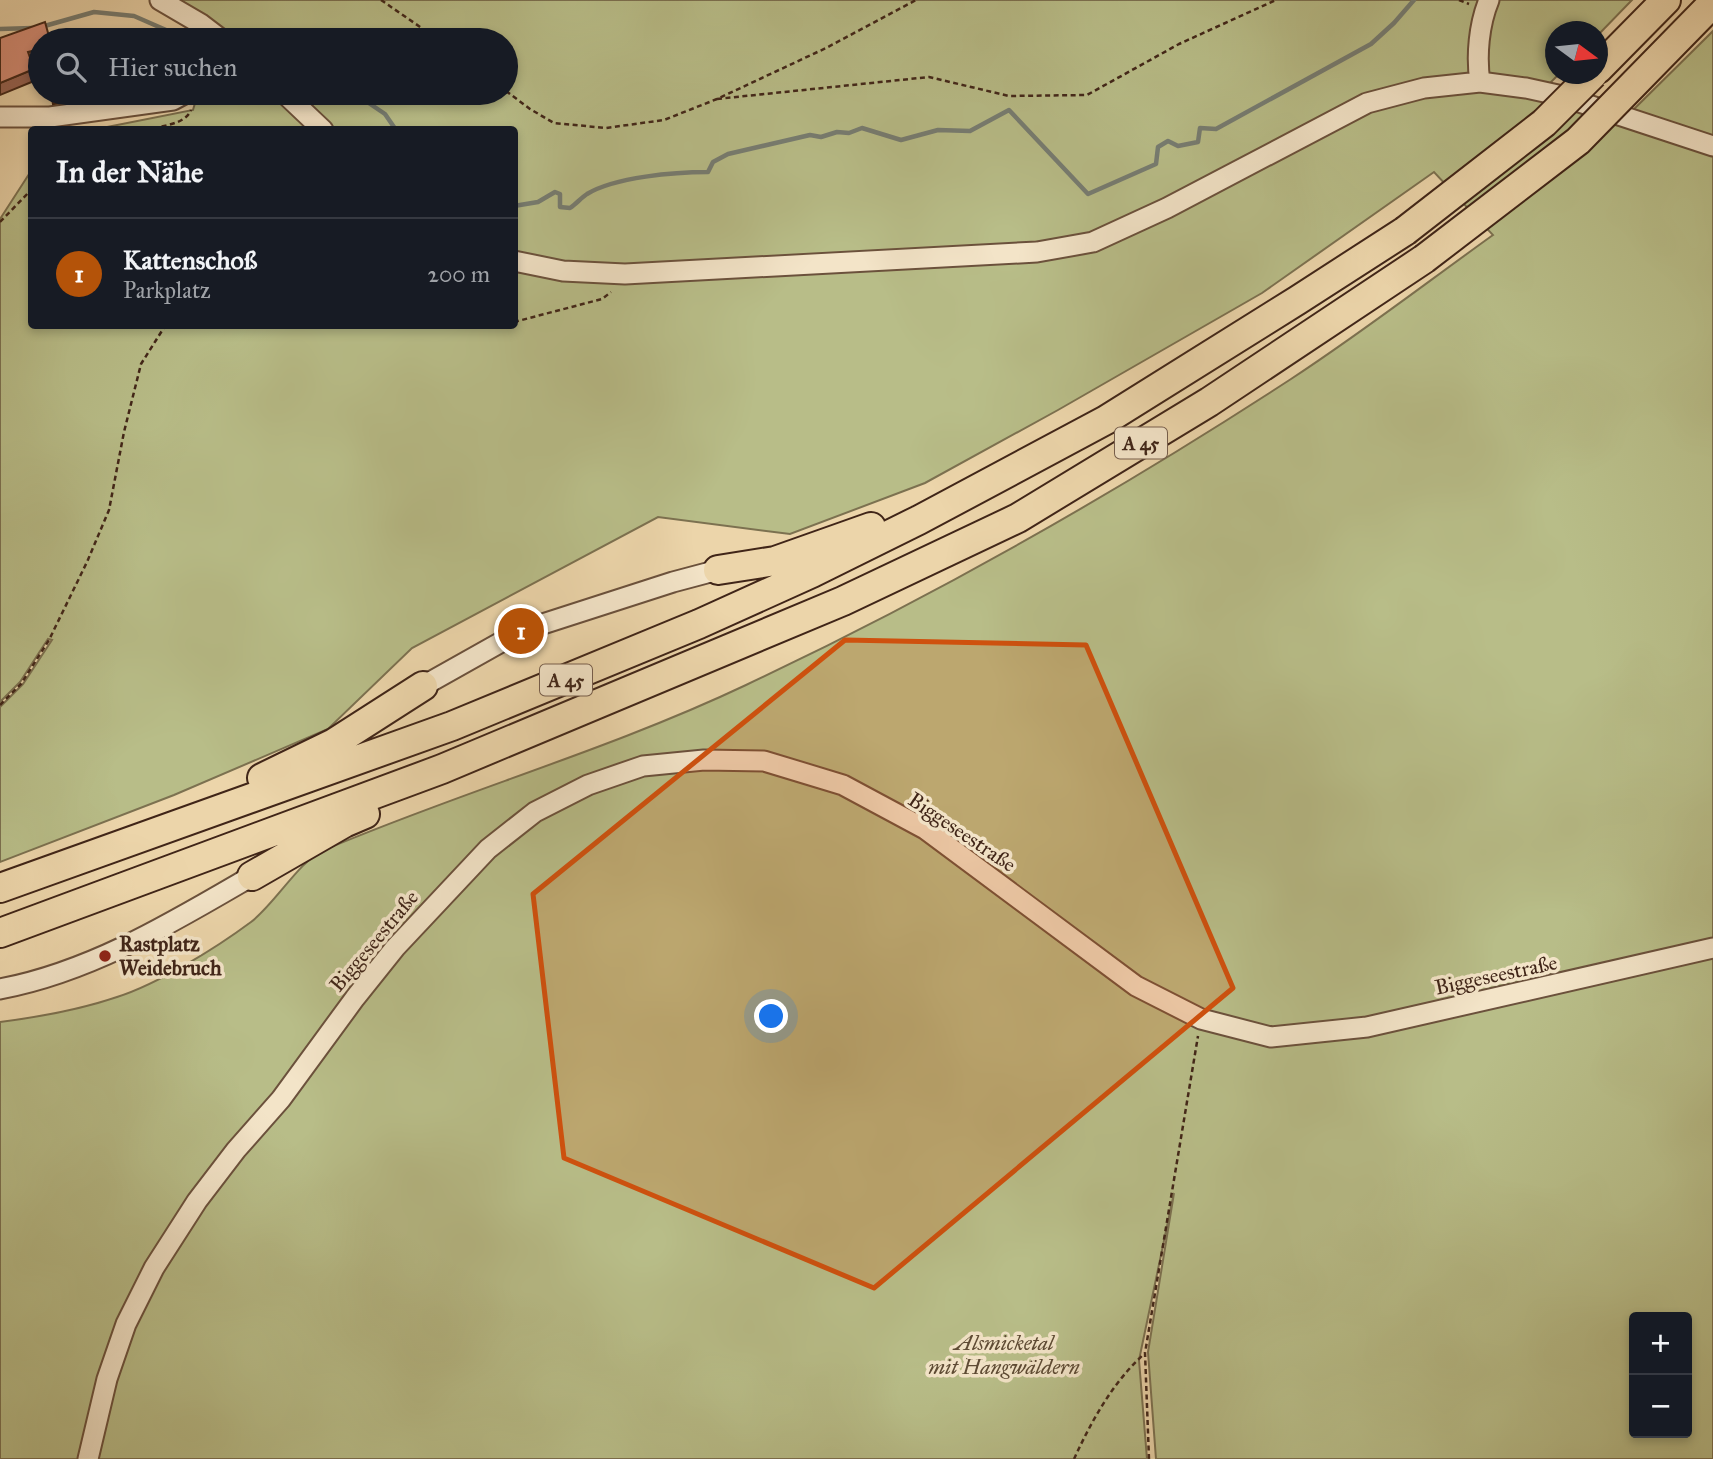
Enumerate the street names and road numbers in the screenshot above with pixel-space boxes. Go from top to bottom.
road number: A 45 [1115,428,1167,458]
road number: A 45 [540,664,592,695]
street label: Biggeseestraße [903,786,1021,878]
street label: Biggeseestraße [324,885,424,997]
street label: Biggeseestraße [1432,949,1560,1001]

